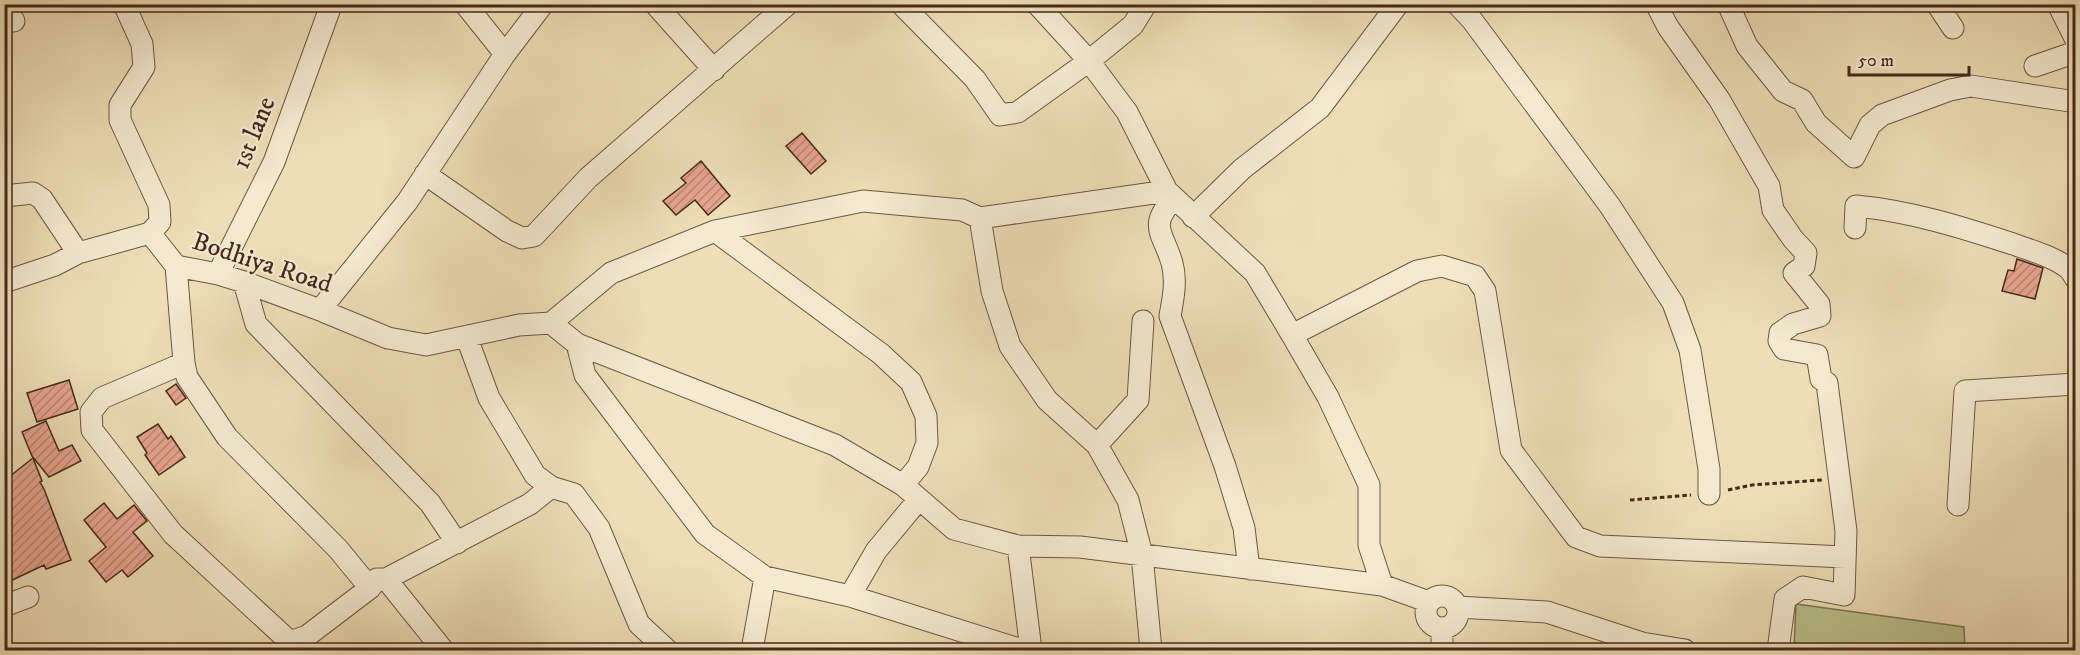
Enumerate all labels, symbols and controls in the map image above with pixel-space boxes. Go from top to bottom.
scale bar [1849,39,1969,77]
text: 50 m [1858,50,1894,72]
street label: 1st lane [225,92,283,174]
street label: Bodhiya Road [188,225,336,301]

